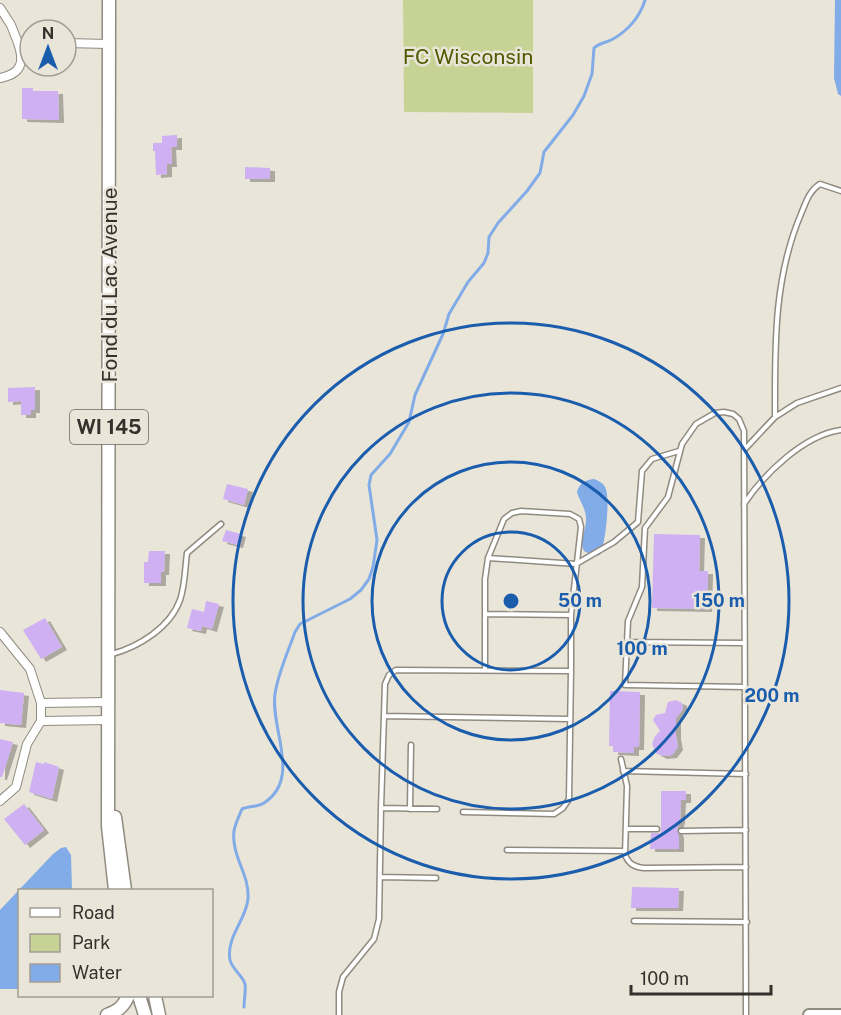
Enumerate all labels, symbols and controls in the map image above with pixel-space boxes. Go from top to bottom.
north arrow [18,18,78,78]
text: N [42,24,54,43]
park label: FC Wisconsin [403,44,533,69]
street label: Fond du Lac Avenue [97,187,122,383]
road number: WI 145 [70,410,148,444]
text: 50 m [558,590,602,611]
text: 150 m [693,590,745,611]
centre of rings [501,591,521,611]
text: 100 m [616,638,668,659]
text: 200 m [745,685,799,706]
legend [18,889,213,997]
text: Road [72,902,115,923]
text: Park [72,932,110,953]
scale bar [631,958,770,996]
text: Water [72,962,122,983]
text: 100 m [640,968,689,989]

